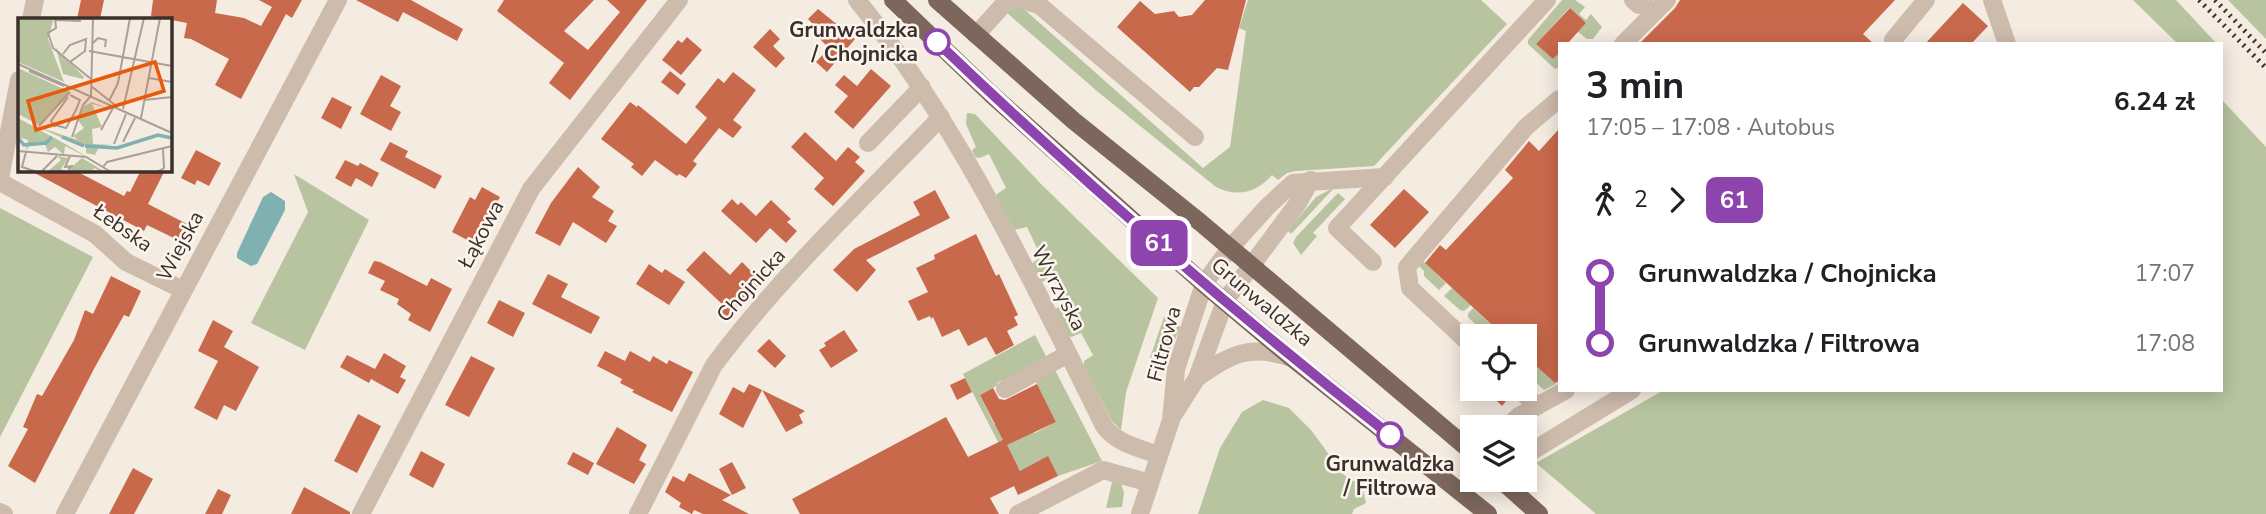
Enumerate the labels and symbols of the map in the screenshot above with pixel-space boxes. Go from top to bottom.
place label: Grunwaldzka / Chojnicka [789,16,918,68]
inset map [18,18,172,172]
marker: Grunwaldzka / Chojnicka [924,29,950,55]
street label: Łąkowa [451,195,510,274]
street label: Łebska [87,197,158,258]
street label: Wiejska [150,206,210,286]
line badge: 61 [1128,220,1190,266]
street label: Wyrzyska [1025,241,1093,335]
street label: Chojnicka [710,242,792,328]
street label: Grunwaldzka [1205,251,1319,353]
street label: Filtrowa [1140,303,1188,385]
marker: Grunwaldzka / Filtrowa [1377,422,1403,448]
place label: Grunwaldzka / Filtrowa [1325,450,1455,502]

